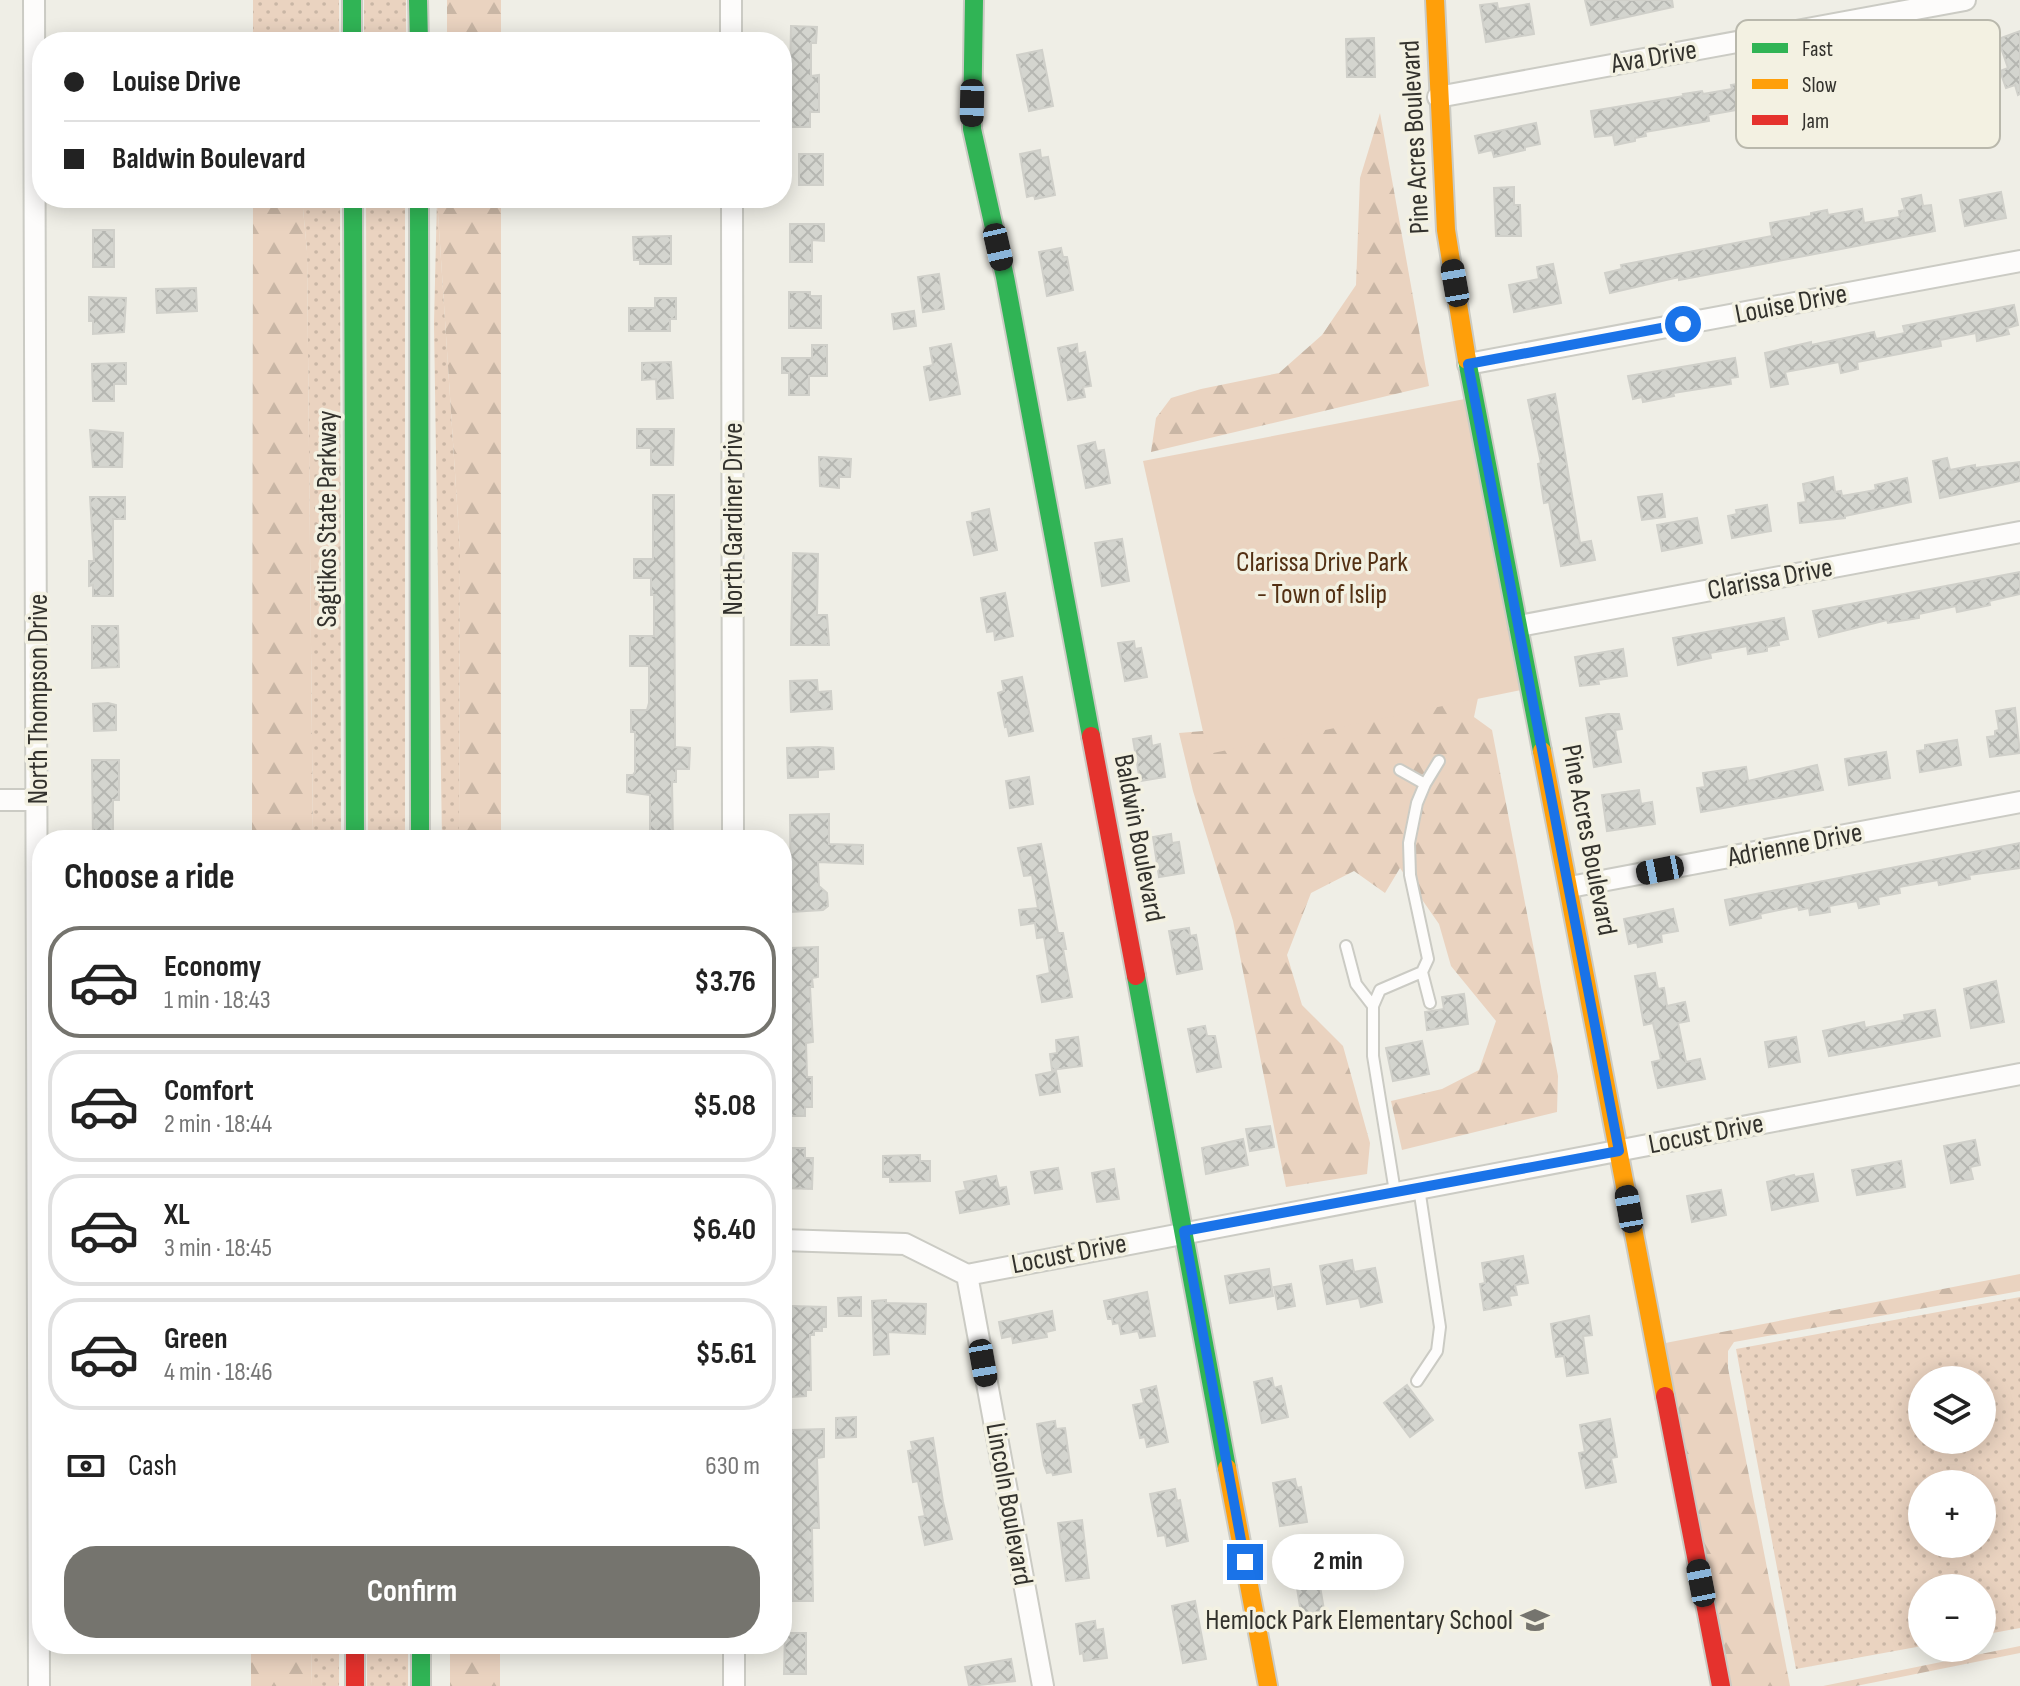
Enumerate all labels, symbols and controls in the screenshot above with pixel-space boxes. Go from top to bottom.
legend [1736,20,2000,148]
street label: Ava Drive [1608,33,1699,81]
text: Fast [1802,36,1833,63]
street label: Pine Acres Boulevard [1393,39,1437,235]
text: Louise Drive [112,64,241,100]
text: Slow [1802,72,1837,99]
car [960,79,984,127]
text: Jam [1801,108,1829,135]
text: Baldwin Boulevard [112,141,306,177]
car [981,221,1015,273]
car [1439,257,1471,309]
street label: Louise Drive [1732,277,1850,331]
route start [1665,306,1701,342]
street label: Sagtikos State Parkway [311,410,344,627]
street label: North Gardiner Drive [717,423,750,615]
park label: Clarissa Drive Park - Town of Islip [1236,546,1408,611]
street label: Clarissa Drive [1705,551,1835,607]
street label: North Thompson Drive [22,594,55,804]
street label: Pine Acres Boulevard [1554,742,1624,938]
street label: Baldwin Boulevard [1107,751,1171,925]
street label: Adrienne Drive [1724,816,1865,874]
car [1634,854,1686,886]
text: Choose a ride [64,856,235,899]
icon: car [68,946,140,1018]
text: Economy [164,949,261,985]
text: $3.76 [694,964,756,1000]
text: 1 min · 18:43 [164,985,271,1016]
icon: car [68,1070,140,1142]
text: Comfort [164,1073,254,1109]
text: $5.08 [693,1088,756,1124]
street label: Locust Drive [1646,1107,1766,1161]
text: 2 min · 18:44 [164,1109,272,1140]
car [1613,1183,1645,1235]
icon: car [68,1194,140,1266]
text: XL [164,1197,190,1233]
text: $6.40 [692,1212,756,1248]
street label: Locust Drive [1009,1227,1129,1281]
text: 3 min · 18:45 [164,1233,272,1264]
icon: car [68,1318,140,1390]
text: Green [164,1321,228,1357]
text: $5.61 [695,1336,756,1372]
car [967,1337,999,1389]
text: 4 min · 18:46 [164,1357,273,1388]
map controls [1908,1366,1996,1662]
button: layers [1908,1366,1996,1454]
street label: Lincoln Boulevard [978,1420,1040,1588]
icon: cash [64,1444,108,1488]
text: Cash [128,1448,177,1484]
text: 630 m [705,1451,760,1482]
button: + [1908,1470,1996,1558]
callout: 2 min [1273,1534,1405,1590]
route end [1227,1544,1263,1580]
button: Confirm [64,1546,760,1638]
text: 2 min [1313,1546,1363,1577]
car [1685,1557,1717,1609]
button: − [1908,1574,1996,1662]
place label: Hemlock Park Elementary School [1205,1604,1513,1637]
school or university icon: Hemlock Park Elementary School [1520,1605,1550,1635]

